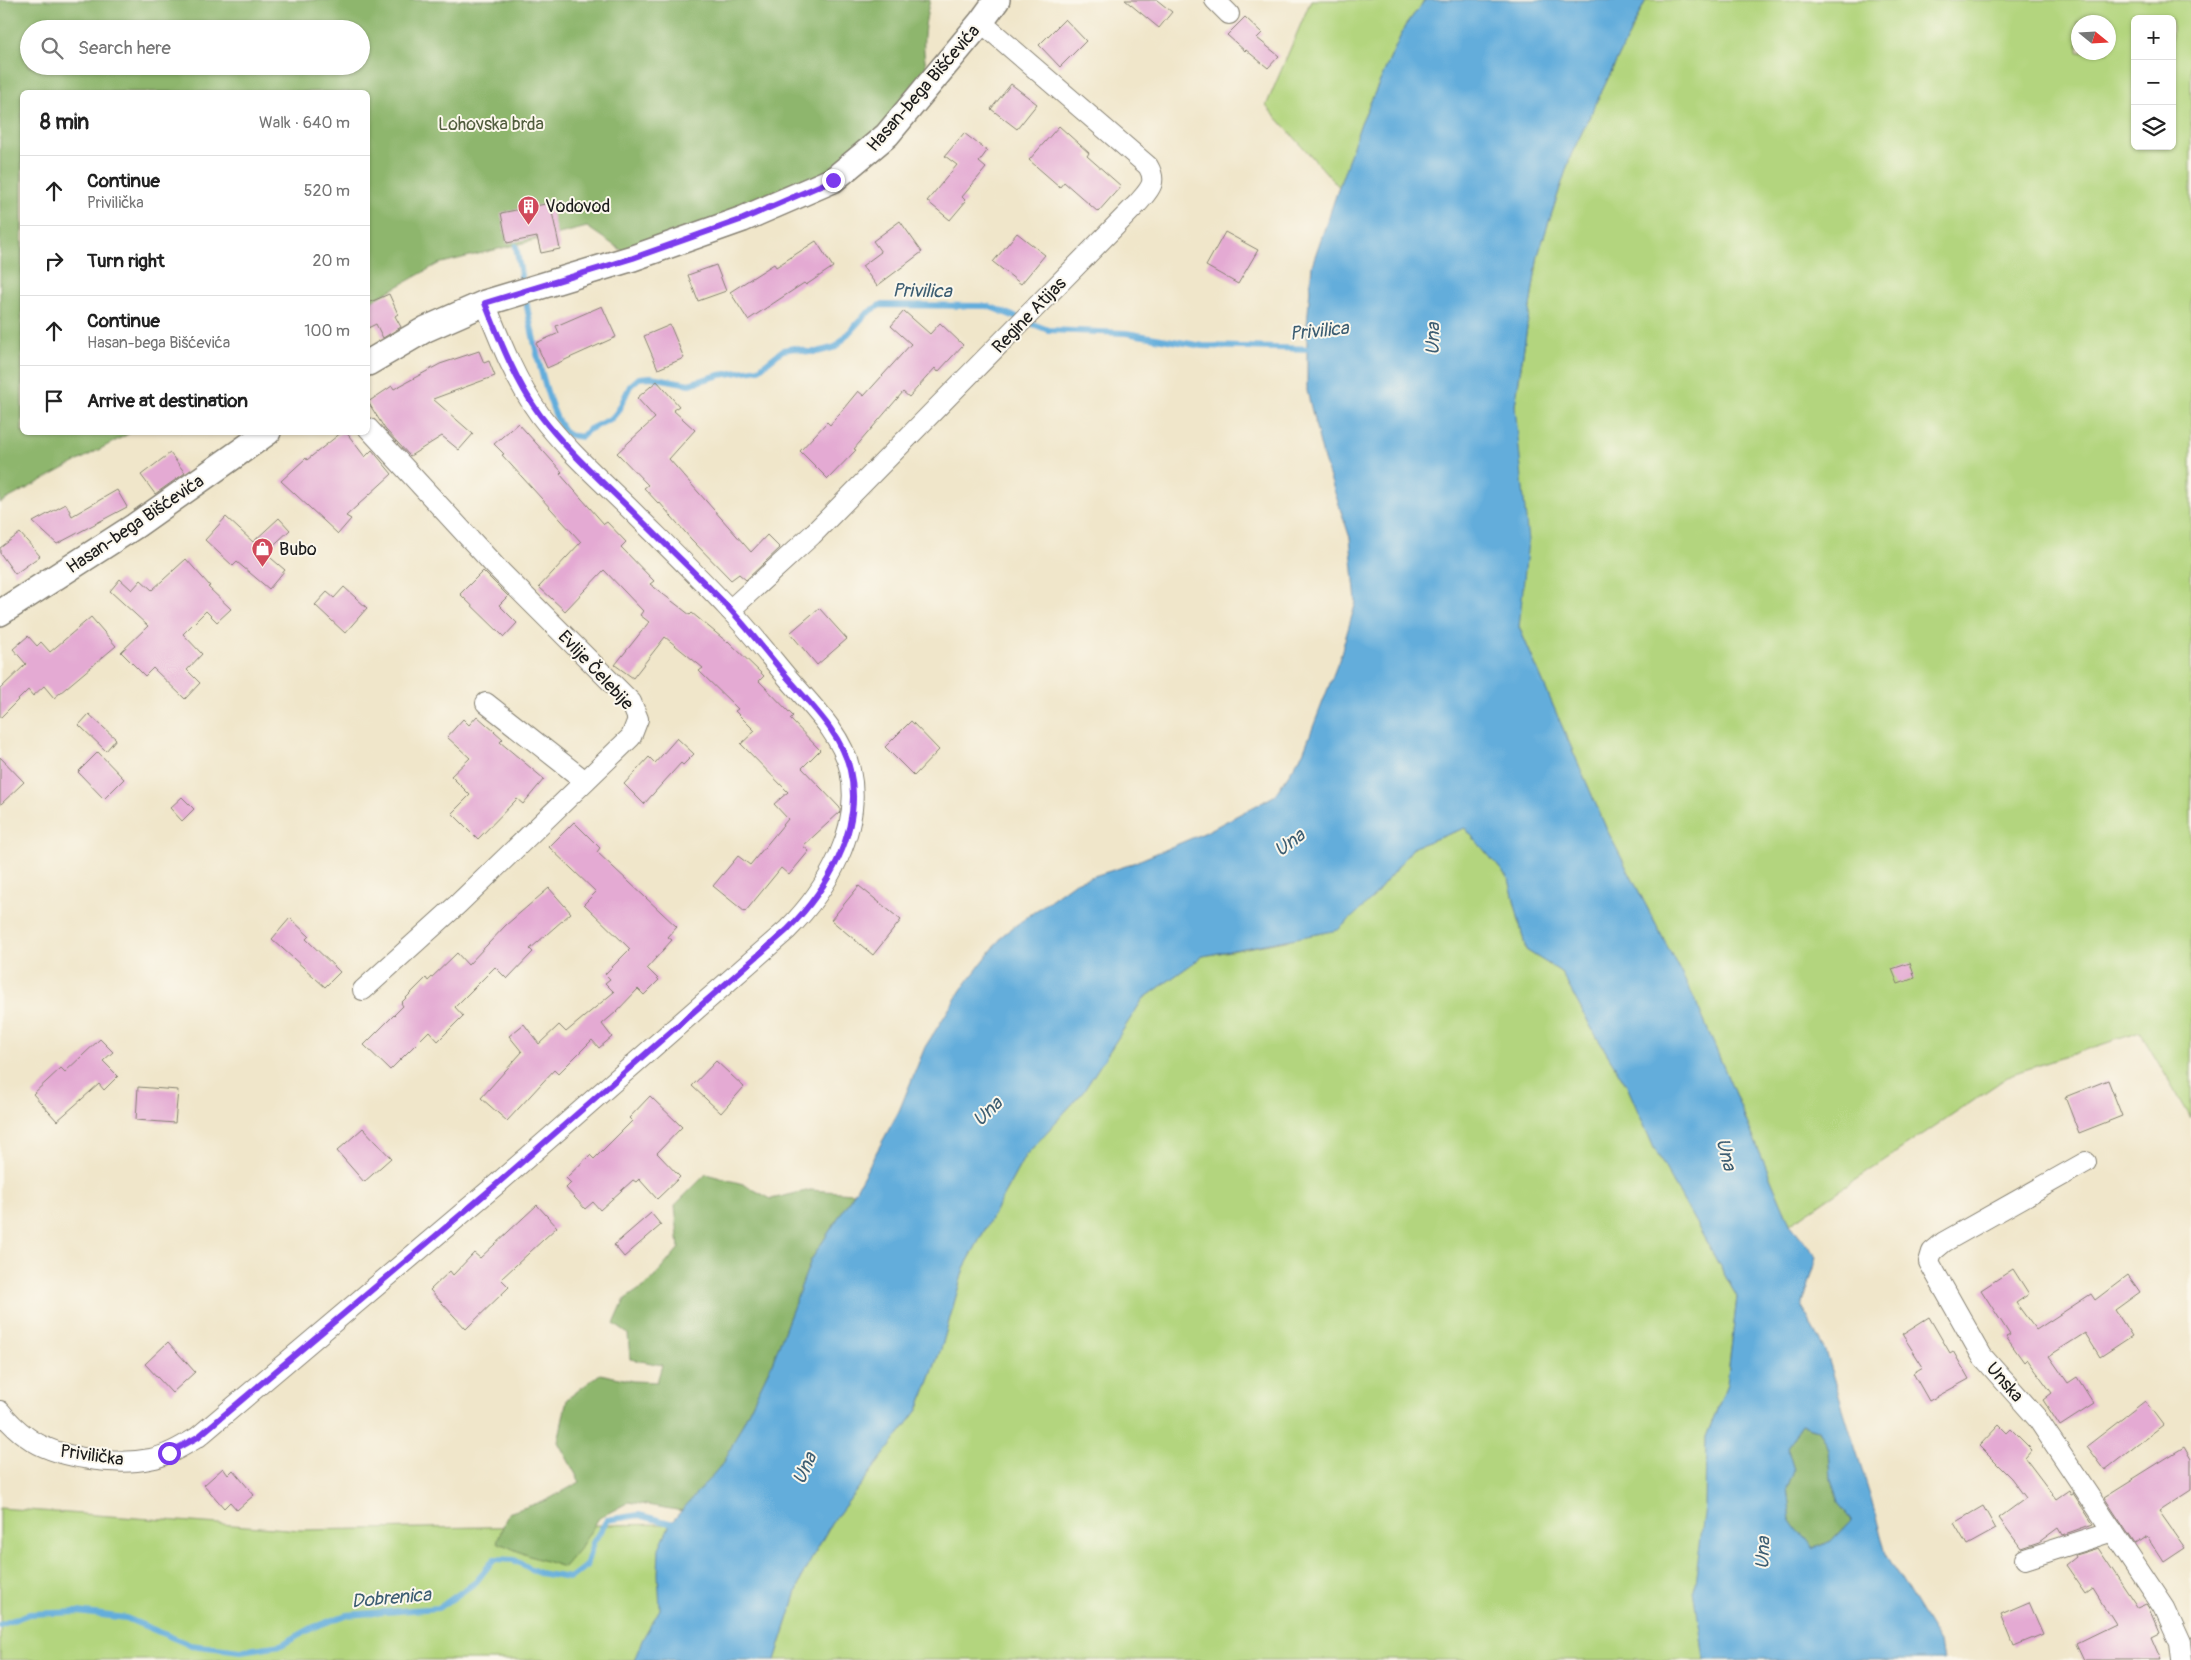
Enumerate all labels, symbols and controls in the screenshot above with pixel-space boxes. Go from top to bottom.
north arrow [2071,15,2116,60]
map controls [2131,15,2176,150]
button: + [2131,15,2176,60]
search box [20,20,370,75]
street label: Hasan-bega Bišćevića [862,20,985,157]
icon: search [38,34,66,62]
text: Search here [78,36,171,60]
button: − [2131,60,2176,105]
button: layers [2131,105,2176,150]
text: 8 min [40,109,89,136]
text: Walk · 640 m [259,113,350,133]
park label: Lohovska brda [438,113,544,136]
text: Continue [87,169,160,193]
route end [822,169,845,192]
icon: ahead [40,177,68,205]
text: 520 m [304,181,350,201]
text: Privilička [87,193,144,213]
building icon: Vodovod [517,194,541,225]
place label: Vodovod [545,195,610,218]
icon: right [40,247,68,275]
text: Turn right [87,249,165,273]
text: 20 m [312,251,350,271]
street label: Regine Atijas [987,272,1071,358]
water label: Privilica [892,278,953,304]
text: Continue [87,309,160,333]
water label: Privilica [1288,316,1351,346]
icon: ahead [40,317,68,345]
text: 100 m [304,321,350,341]
water label: Una [1421,322,1445,355]
text: Hasan-bega Bišćevića [87,333,230,353]
icon: arrive [40,387,68,415]
text: Arrive at destination [87,389,248,413]
street label: Hasan-bega Bišćevića [62,470,209,579]
shop icon: Bubo [251,537,275,568]
place label: Bubo [279,538,317,561]
street label: Evlije Čelebije [553,626,639,715]
water label: Una [1270,823,1311,862]
water label: Una [968,1091,1008,1132]
water label: Una [1710,1136,1742,1174]
street label: Unska [1981,1358,2028,1407]
street label: Privilička [59,1440,125,1471]
route start [158,1442,181,1465]
water label: Una [787,1448,823,1488]
water label: Una [1750,1535,1776,1570]
water label: Dobrenica [350,1582,433,1613]

